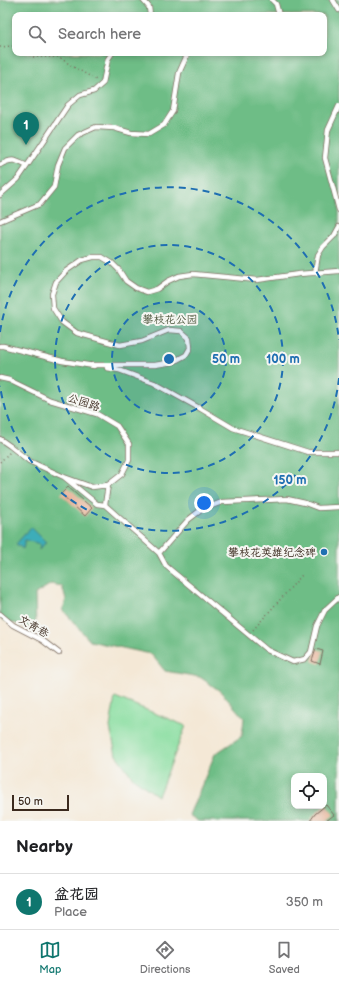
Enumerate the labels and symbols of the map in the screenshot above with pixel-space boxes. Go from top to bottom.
pin: 1 [13,112,39,145]
park label: 攀枝花公园 [143,313,198,326]
centre of rings [162,352,176,366]
text: 50 m [212,352,240,367]
text: 100 m [266,352,300,367]
street label: 公园路 [66,391,102,414]
text: 150 m [274,473,306,488]
your location [194,493,214,513]
place label: 攀枝花英雄纪念碑 [228,546,316,559]
marker: 攀枝花英雄纪念碑 [319,547,329,557]
street label: 文青巷 [16,613,51,640]
scale bar [12,793,69,812]

